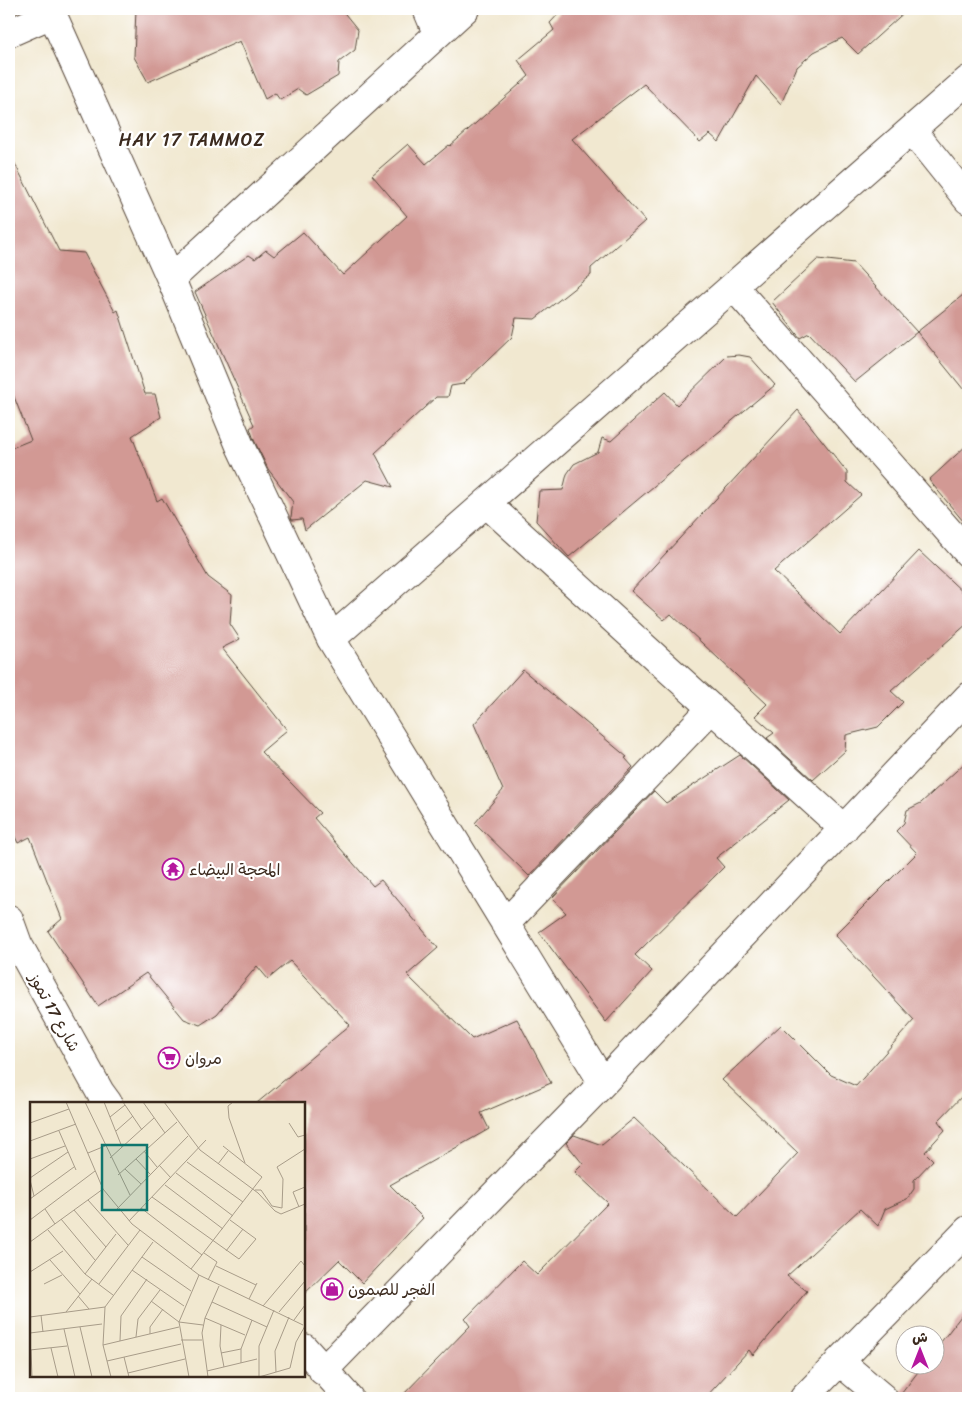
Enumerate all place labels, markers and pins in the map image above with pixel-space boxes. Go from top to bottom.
place label: المحجة البيضاء [189,855,280,884]
temple icon: المحجة البيضاء [161,857,185,881]
place label: مروان [185,1044,222,1073]
supermarket icon: مروان [157,1046,181,1070]
place label: الفجر للصمون [348,1275,435,1304]
shop icon: الفجر للصمون [320,1277,344,1301]

